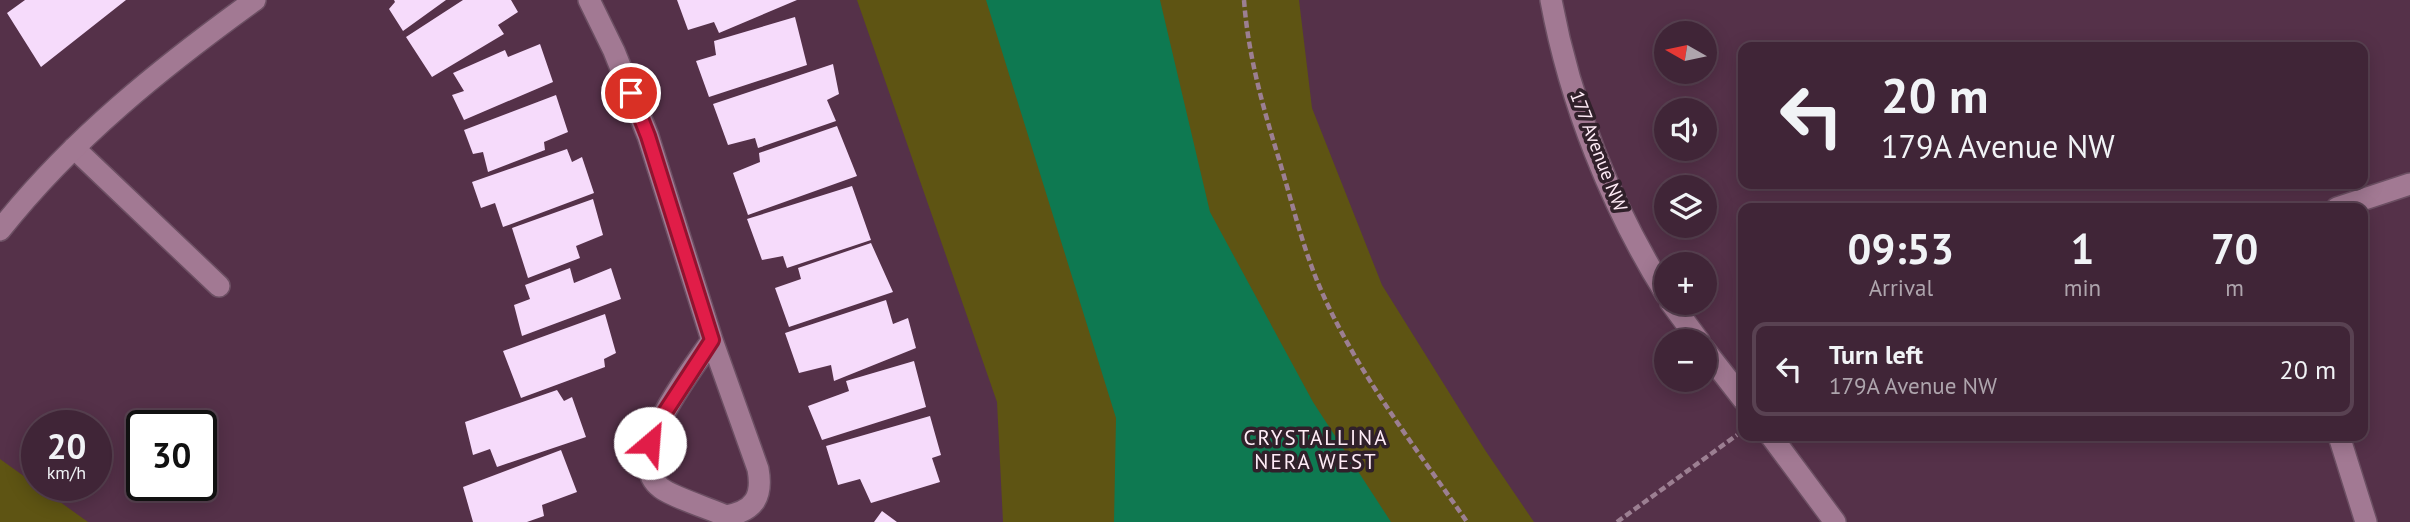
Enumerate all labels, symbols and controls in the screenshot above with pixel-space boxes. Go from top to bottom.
north arrow [1654,21,1717,84]
map controls [1654,21,1717,392]
pin [601,63,661,123]
text: 20 m [1881,63,1988,127]
icon: left [1766,70,1857,161]
icon: arrive [612,74,650,112]
street label: 177 Avenue NW [1565,87,1633,215]
button: sound [1654,98,1717,161]
text: 179A Avenue NW [1881,125,2115,167]
button: layers [1654,175,1717,238]
text: 09:53 [1848,221,1954,276]
text: 1 [2071,221,2094,276]
text: 70 [2211,221,2258,276]
button: + [1654,252,1717,315]
text: Arrival [1869,273,1933,302]
text: min [2064,273,2101,302]
text: m [2225,273,2244,302]
button: − [1654,329,1717,392]
text: Turn left [1829,338,1923,371]
icon: left [1770,350,1808,388]
text: 20 m [2280,353,2336,386]
text: 179A Avenue NW [1829,371,1997,400]
position arrow [613,406,687,480]
speed limit sign: 30 [126,410,217,501]
text: 20 [47,423,86,469]
district label: CRYSTALLINA NERA WEST [1244,424,1388,475]
text: km/h [47,461,86,484]

